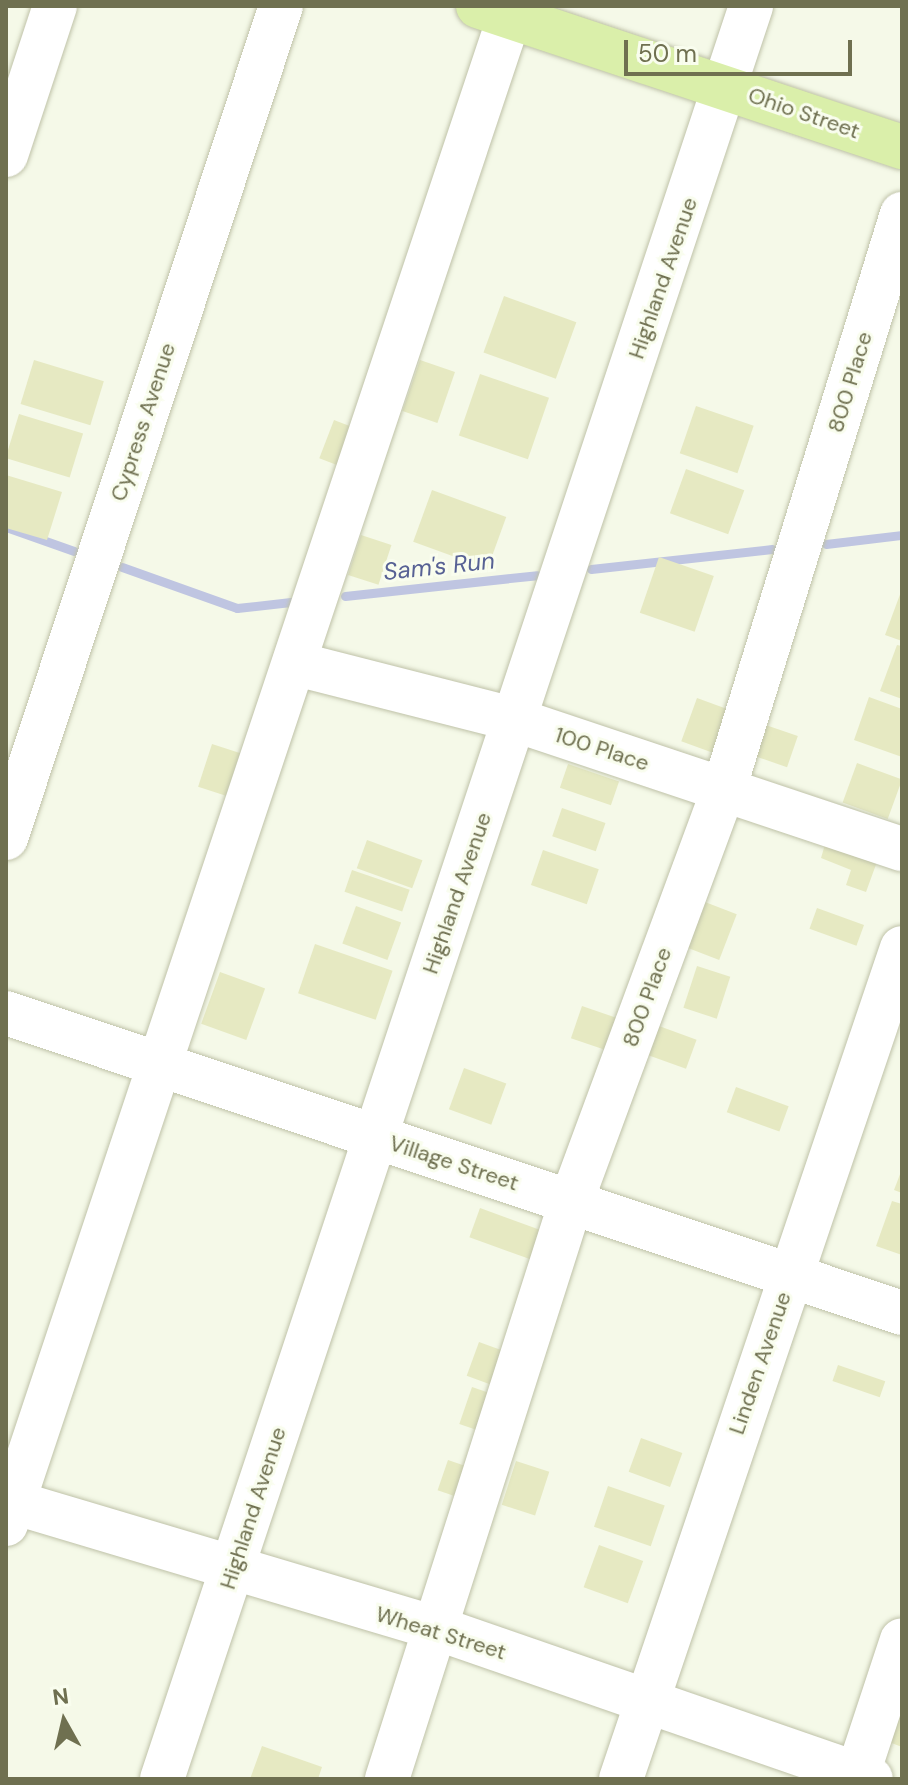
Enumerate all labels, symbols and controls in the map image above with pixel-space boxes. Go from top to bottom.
scale bar [628,24,856,74]
text: 50 m [638,38,697,69]
street label: Ohio Street [745,82,863,144]
street label: Highland Avenue [623,194,703,362]
street label: 800 Place [822,328,878,436]
street label: Cypress Avenue [105,340,181,504]
water label: Sam's Run [382,546,496,586]
street label: 100 Place [552,721,652,777]
street label: Highland Avenue [417,809,497,977]
street label: 800 Place [617,944,677,1050]
street label: Village Street [386,1130,522,1196]
street label: Linden Avenue [723,1288,797,1438]
street label: Highland Avenue [214,1424,292,1592]
street label: Wheat Street [373,1601,509,1665]
north arrow [24,1681,104,1761]
text: N [51,1681,71,1712]

